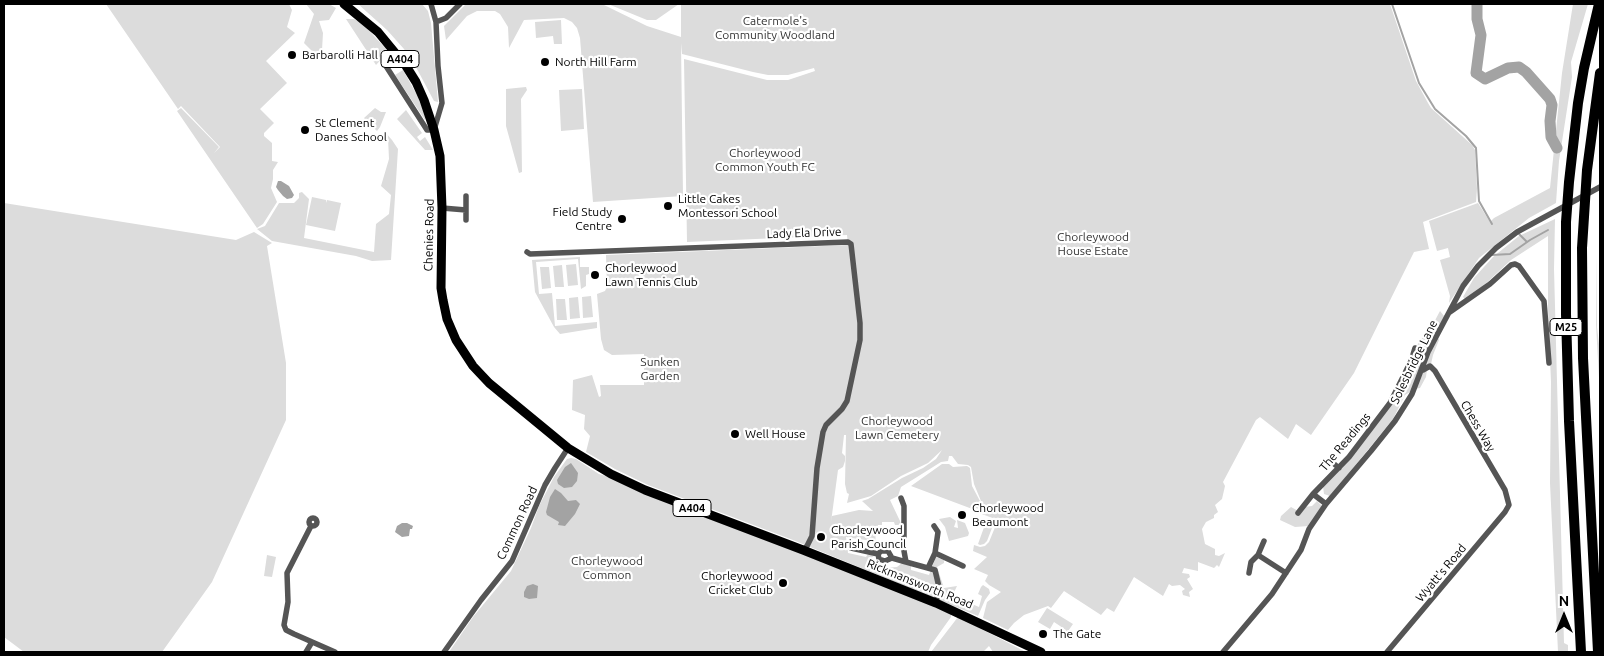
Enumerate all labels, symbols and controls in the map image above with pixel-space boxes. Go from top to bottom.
park label: Catermole's Community Woodland [715,14,835,42]
place label: Barbarolli Hall [302,48,378,62]
marker: Barbarolli Hall [286,49,298,61]
road number: A404 [381,51,419,68]
place label: North Hill Farm [555,55,637,69]
marker: North Hill Farm [539,56,551,68]
place label: St Clement Danes School [315,116,387,144]
marker: St Clement Danes School [299,124,311,136]
park label: Chorleywood Common Youth FC [715,146,815,174]
place label: Little Cakes Montessori School [678,192,777,220]
street label: Chenies Road [421,198,437,272]
marker: Little Cakes Montessori School [662,200,674,212]
place label: Field Study Centre [553,205,612,233]
marker: Field Study Centre [616,213,628,225]
street label: Lady Ela Drive [766,224,842,242]
park label: Chorleywood House Estate [1057,230,1129,258]
place label: Chorleywood Lawn Tennis Club [605,261,698,289]
marker: Chorleywood Lawn Tennis Club [589,269,601,281]
street label: Solesbridge Lane [1387,318,1441,406]
road number: M25 [1550,318,1582,336]
park label: Sunken Garden [640,355,680,383]
street label: Chess Way [1458,398,1498,454]
street label: The Readings [1316,410,1374,474]
park label: Chorleywood Lawn Cemetery [855,414,939,442]
place label: Well House [745,427,806,441]
marker: Well House [729,428,741,440]
street label: Common Road [494,484,540,562]
road number: A404 [673,499,711,516]
place label: Chorleywood Beaumont [972,501,1044,529]
marker: Chorleywood Beaumont [956,509,968,521]
place label: Chorleywood Parish Council [831,523,906,551]
marker: Chorleywood Parish Council [815,531,827,543]
street label: Wyatt's Road [1413,541,1469,605]
park label: Chorleywood Common [571,554,643,582]
street label: Rickmansworth Road [865,556,975,612]
place label: Chorleywood Cricket Club [701,569,773,597]
marker: Chorleywood Cricket Club [777,577,789,589]
north arrow [1539,591,1589,641]
text: N [1559,593,1569,609]
place label: The Gate [1053,627,1101,641]
marker: The Gate [1037,628,1049,640]

